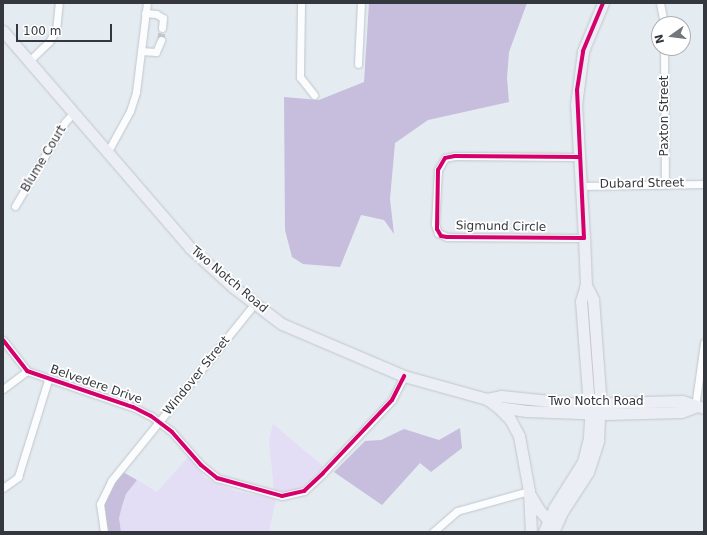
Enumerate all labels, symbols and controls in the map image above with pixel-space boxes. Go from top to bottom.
scale bar [18,16,114,42]
north arrow [651,16,691,56]
text: 100 m [23,24,61,38]
text: N [652,33,667,45]
street label: Paxton Street [658,75,672,157]
street label: Blume Court [19,123,69,195]
street label: Dubard Street [600,176,684,192]
street label: Sigmund Circle [456,219,546,235]
street label: Two Notch Road [188,244,270,316]
street label: Windover Street [161,334,233,418]
street label: Belvedere Drive [48,363,144,407]
street label: Two Notch Road [548,395,644,409]

